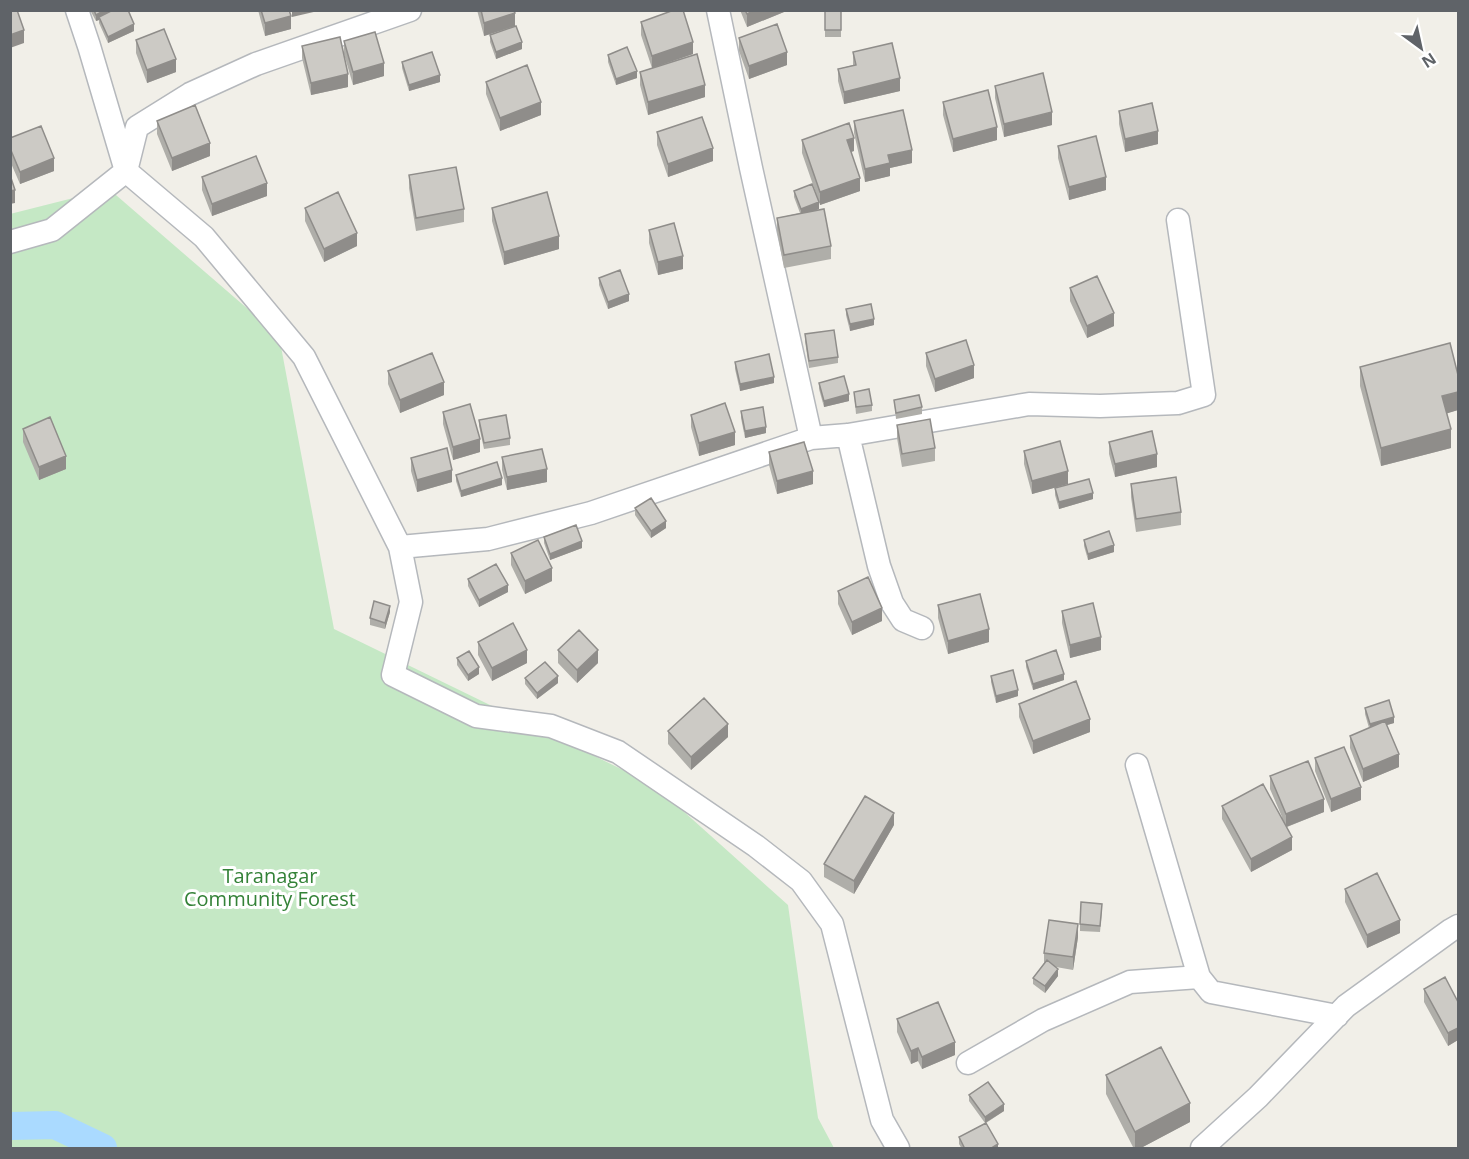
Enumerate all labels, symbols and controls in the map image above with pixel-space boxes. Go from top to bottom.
north arrow [1391,18,1451,78]
text: N [1418,48,1441,73]
park label: Taranagar Community Forest [184,862,356,912]

